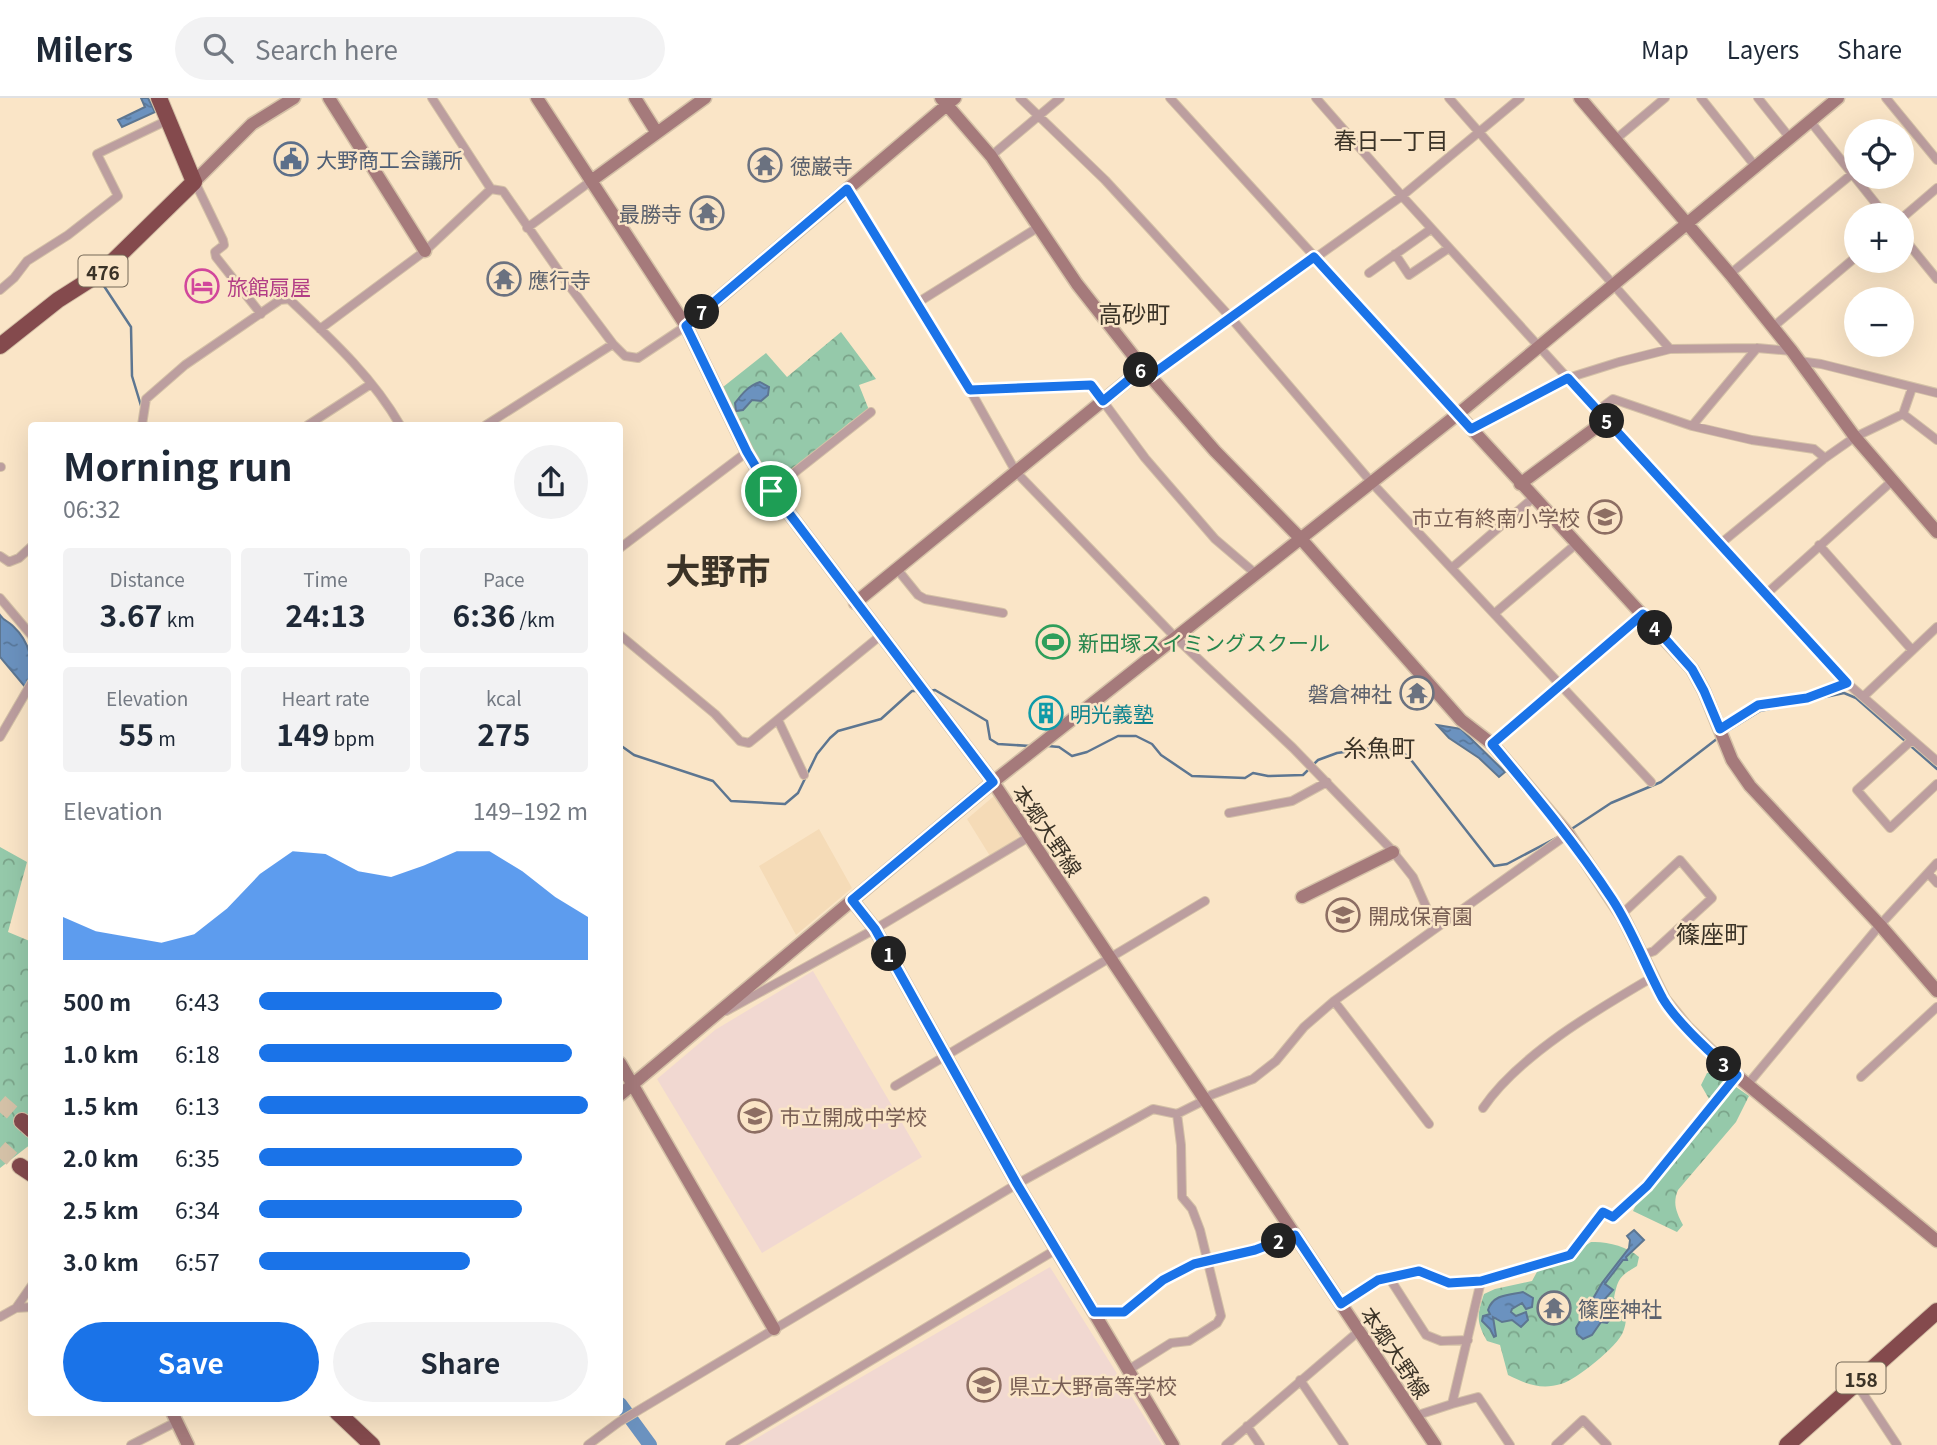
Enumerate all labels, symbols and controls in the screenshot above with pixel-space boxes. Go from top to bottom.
search box [175,17,665,80]
text: Milers [35,24,133,72]
icon: search [199,29,237,67]
text: Search here [255,30,398,67]
text: Map [1641,31,1689,66]
text: Layers [1727,31,1799,66]
text: Share [1837,31,1902,66]
map controls [1844,119,1914,357]
button: locate [1844,119,1914,189]
district label: 春日一丁目 [1334,122,1449,156]
public building icon: 大野商工会議所 [272,140,310,178]
place label: 大野商工会議所 [316,144,463,174]
temple icon: 徳巌寺 [746,146,784,184]
place label: 徳巌寺 [790,150,853,180]
temple icon: 最勝寺 [688,194,726,232]
place label: 最勝寺 [619,198,682,228]
button: + [1844,203,1914,273]
road number: 476 [78,256,128,286]
temple icon: 應行寺 [485,260,523,298]
place label: 應行寺 [528,264,591,294]
hotel icon: 旅館扇屋 [183,267,221,305]
place label: 旅館扇屋 [227,271,311,301]
button: − [1844,287,1914,357]
pin: 7 [684,294,720,330]
district label: 高砂町 [1098,295,1170,330]
text: 7 [696,298,707,325]
pin: 6 [1124,352,1158,388]
text: 6 [1135,356,1146,383]
pin: 5 [1590,404,1624,438]
text: 5 [1601,407,1612,434]
text: Morning run [63,437,293,492]
button: share [514,445,588,519]
pin [741,461,801,521]
icon: arrive [752,472,790,510]
text: 06:32 [63,491,120,525]
school or university icon: 市立有終南小学校 [1586,498,1624,536]
place label: 市立有終南小学校 [1412,502,1580,532]
district label: 大野市 [665,543,771,594]
text: Distance [109,565,185,592]
text: Time [303,565,348,592]
text: Pace [483,565,525,592]
text: 3.67 [100,592,162,636]
text: 24:13 [285,592,366,636]
text: 6:36 [452,592,515,636]
text: km [162,605,195,632]
text: /km [515,605,555,632]
pin: 4 [1638,610,1672,646]
text: 4 [1649,614,1660,641]
sports icon: 新田塚スイミングスクール [1034,623,1072,661]
place label: 新田塚スイミングスクール [1078,627,1330,657]
temple icon: 磐倉神社 [1398,674,1436,712]
place label: 磐倉神社 [1308,678,1392,708]
text: Elevation [106,684,188,711]
text: Heart rate [281,684,370,711]
text: kcal [486,684,522,711]
building icon: 明光義塾 [1027,694,1065,732]
place label: 明光義塾 [1070,698,1154,728]
text: 55 [119,711,154,755]
text: 149 [276,711,329,755]
text: 275 [477,711,530,755]
text: m [154,724,176,751]
text: bpm [329,724,375,751]
district label: 糸魚町 [1343,729,1415,764]
street label: 本郷大野線 [1006,778,1090,882]
text: Elevation [63,793,163,827]
text: 149–192 m [473,793,588,827]
school or university icon: 開成保育園 [1324,896,1362,934]
place label: 開成保育園 [1368,900,1473,930]
district label: 篠座町 [1676,915,1748,950]
pin: 1 [872,936,906,972]
text: 1 [883,940,894,967]
text: 500 m [63,984,131,1018]
text: 6:43 [175,984,220,1018]
text: 1.0 km [63,1036,139,1070]
text: 6:18 [175,1036,220,1070]
pin: 3 [1706,1046,1742,1082]
text: 3 [1718,1050,1729,1077]
text: 1.5 km [63,1088,139,1122]
text: 6:13 [175,1088,220,1122]
school or university icon: 市立開成中学校 [736,1097,774,1135]
place label: 市立開成中学校 [780,1101,927,1131]
text: 2.0 km [63,1140,139,1174]
text: 6:35 [175,1140,220,1174]
text: 2.5 km [63,1192,139,1226]
text: 6:34 [175,1192,220,1226]
pin: 2 [1262,1224,1296,1258]
text: 2 [1273,1227,1284,1254]
text: 3.0 km [63,1244,139,1278]
text: 6:57 [175,1244,220,1278]
temple icon: 篠座神社 [1535,1289,1573,1327]
place label: 篠座神社 [1578,1293,1662,1323]
street label: 本郷大野線 [1354,1300,1438,1404]
button: Save [63,1322,319,1402]
button: Share [333,1322,588,1402]
road number: 158 [1836,1362,1885,1394]
school or university icon: 県立大野高等学校 [965,1366,1003,1404]
place label: 県立大野高等学校 [1009,1370,1177,1400]

